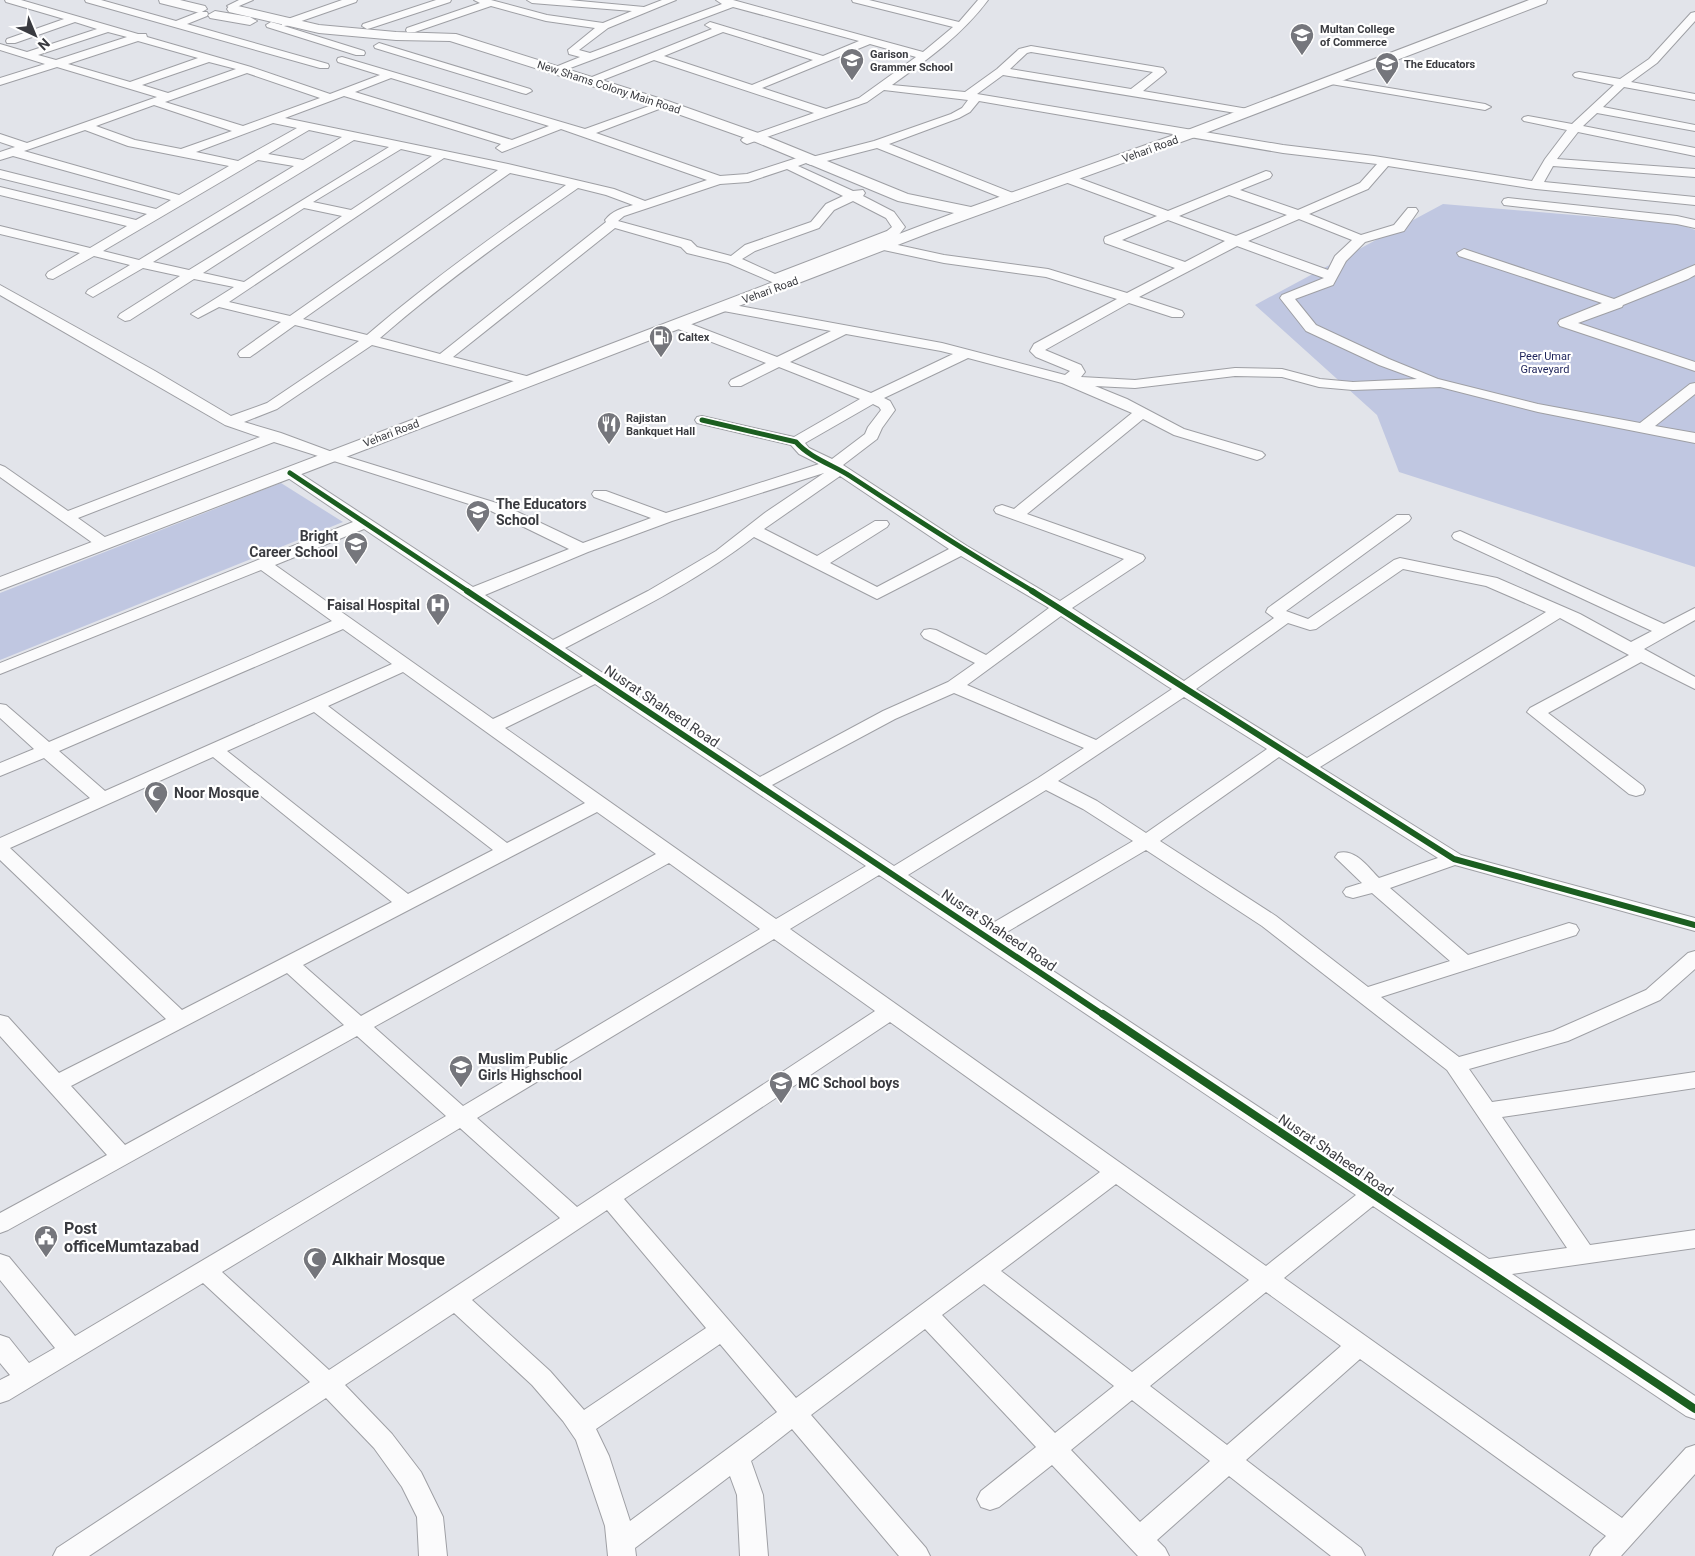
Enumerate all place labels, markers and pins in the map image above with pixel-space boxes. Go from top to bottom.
school or university icon: Multan College of Commerce [1289,22,1315,56]
place label: Multan College of Commerce [1320,23,1395,49]
school or university icon: Garison Grammer School [839,47,865,81]
place label: Garison Grammer School [870,48,953,74]
school or university icon: The Educators [1374,51,1400,85]
place label: The Educators [1404,58,1476,71]
fuel station icon: Caltex [648,324,674,358]
place label: Caltex [678,331,710,344]
restaurant icon: Rajistan Bankquet Hall [596,411,622,445]
place label: Rajistan Bankquet Hall [626,412,695,438]
place label: The Educators School [496,496,587,528]
school or university icon: The Educators School [465,499,491,533]
place label: Bright Career School [249,528,338,560]
school or university icon: Bright Career School [343,531,369,565]
hospital icon: Faisal Hospital [425,592,451,626]
place label: Faisal Hospital [327,597,420,613]
mosque icon: Noor Mosque [143,780,169,814]
place label: Noor Mosque [174,785,259,801]
place label: Muslim Public Girls Highschool [478,1051,582,1083]
school or university icon: Muslim Public Girls Highschool [448,1054,474,1088]
school or university icon: MC School boys [768,1070,794,1104]
place label: MC School boys [798,1075,900,1091]
place label: Post officeMumtazabad [64,1219,199,1256]
public building icon: Post officeMumtazabad [33,1224,59,1258]
mosque icon: Alkhair Mosque [302,1246,328,1280]
place label: Alkhair Mosque [332,1250,445,1269]

